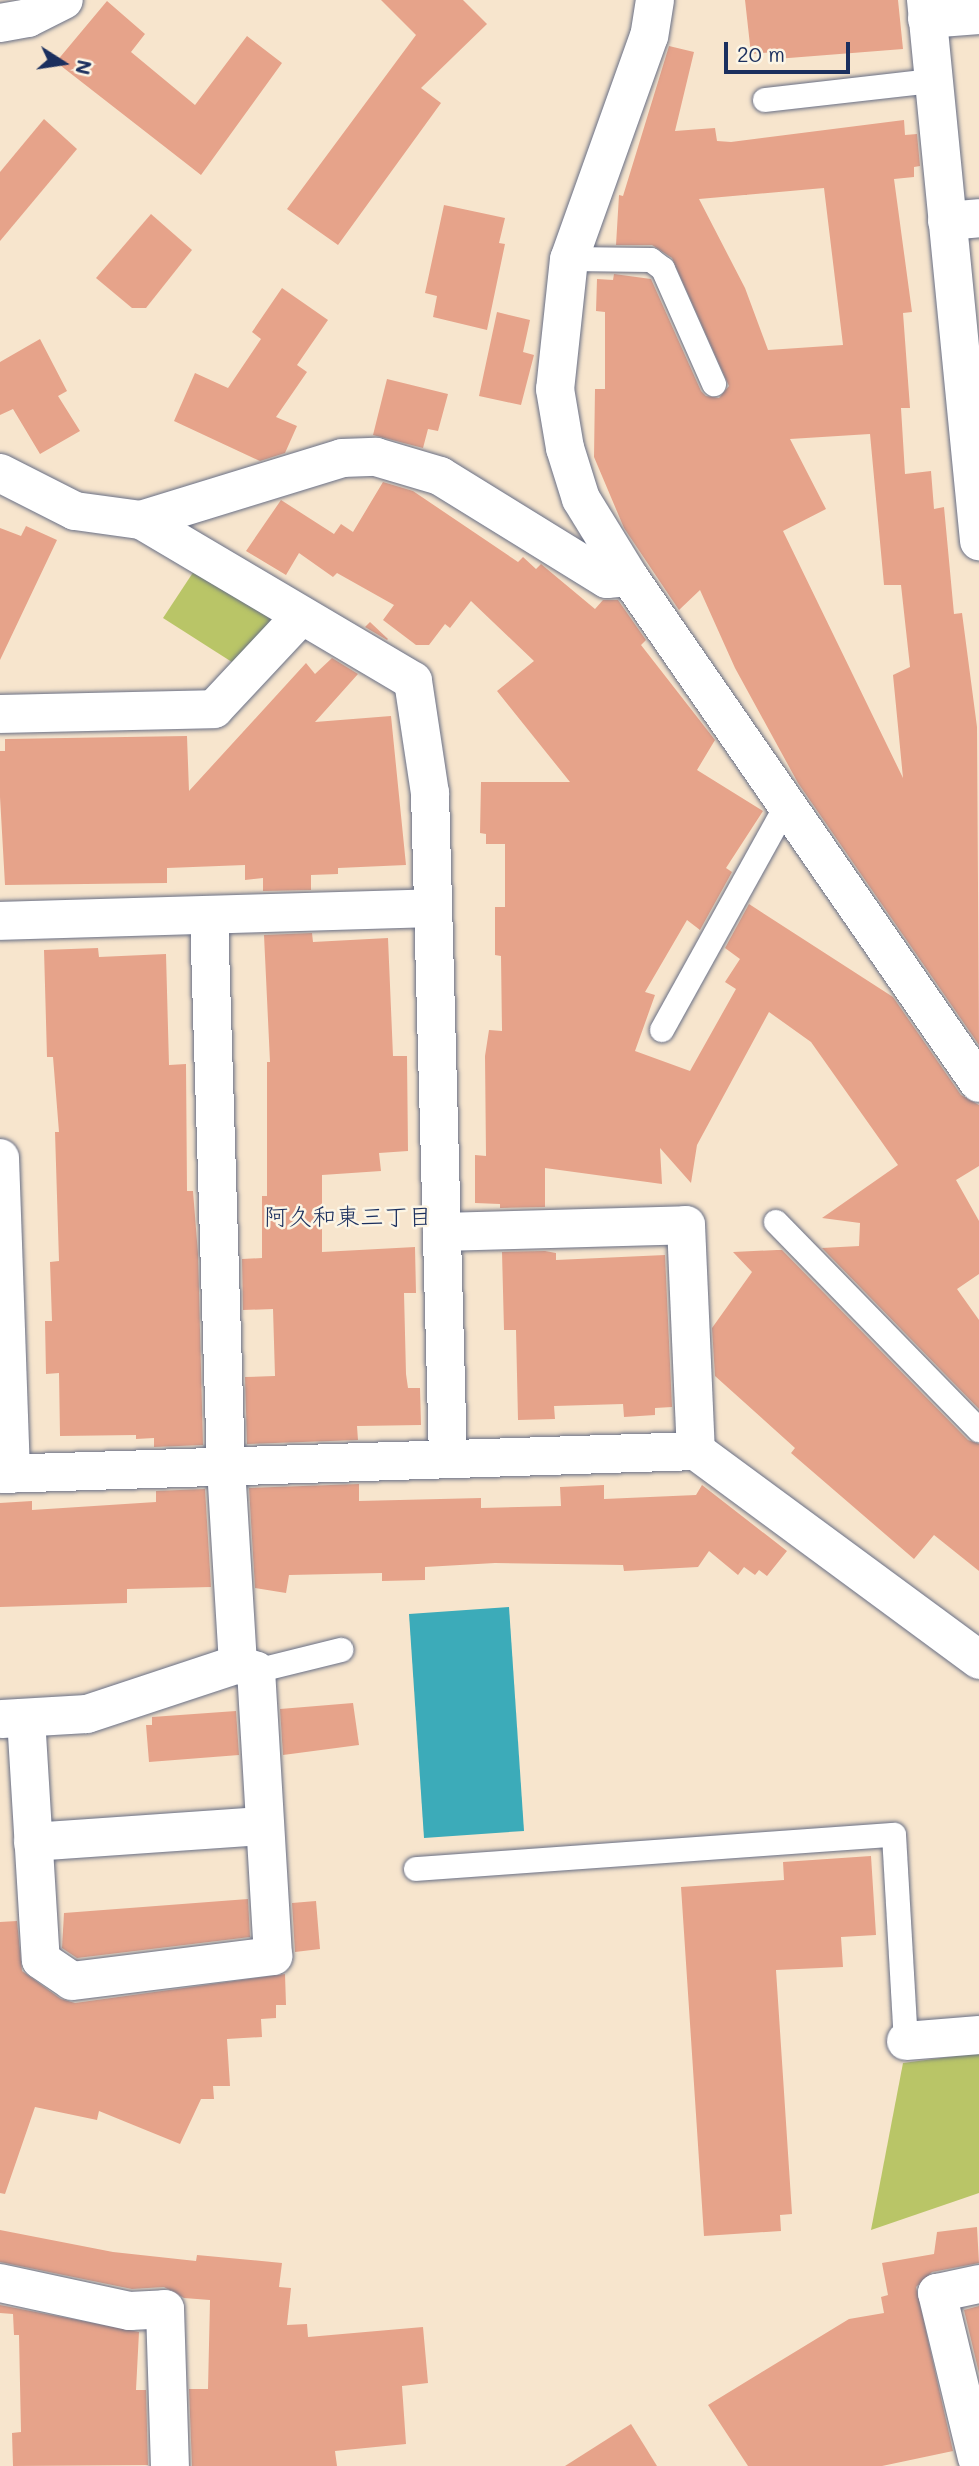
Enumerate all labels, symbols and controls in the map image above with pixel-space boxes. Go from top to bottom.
north arrow [28,28,98,98]
scale bar [727,28,853,72]
text: 20 m [737,40,785,67]
text: N [70,58,98,77]
district label: 阿久和東三丁目 [264,1202,432,1230]

